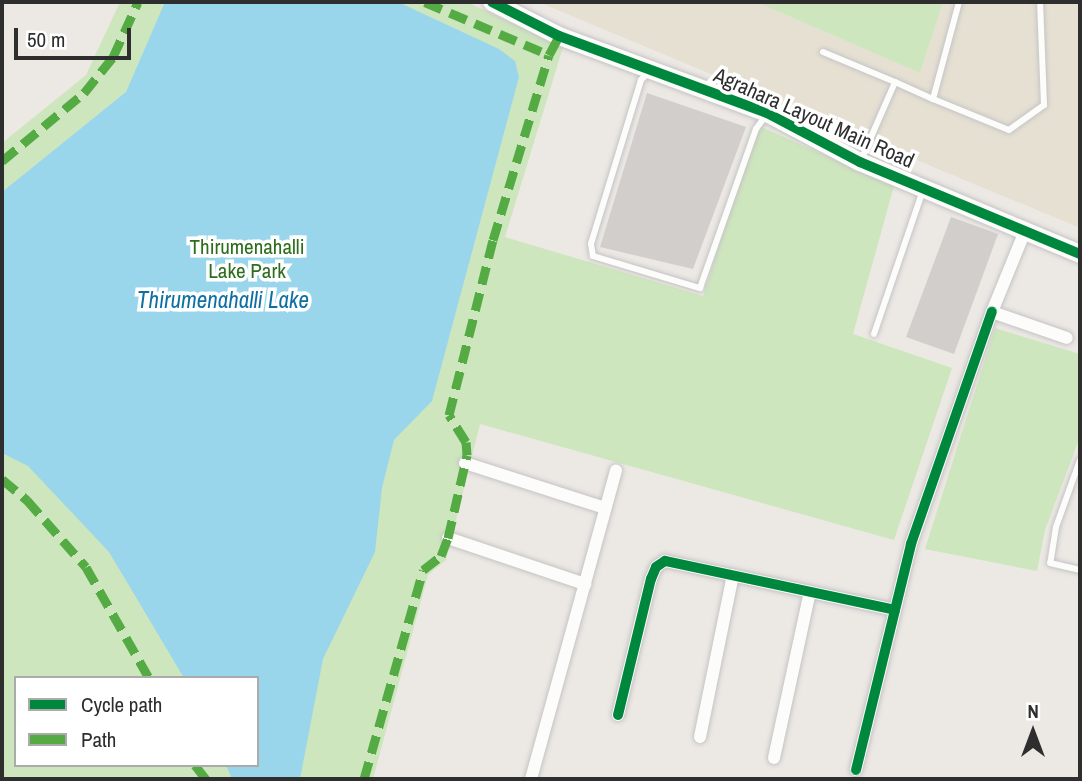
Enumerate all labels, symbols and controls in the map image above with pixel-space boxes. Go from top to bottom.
scale bar [18,14,135,58]
text: 50 m [27,25,65,54]
street label: Agrahara Layout Main Road [710,62,918,174]
park label: Thirumenahalli Lake Park [190,234,304,284]
water label: Thirumenahalli Lake [137,286,309,314]
legend [14,676,259,767]
text: Cycle path [81,690,162,719]
north arrow [998,697,1068,767]
text: N [1027,698,1039,724]
text: Path [81,725,116,754]

